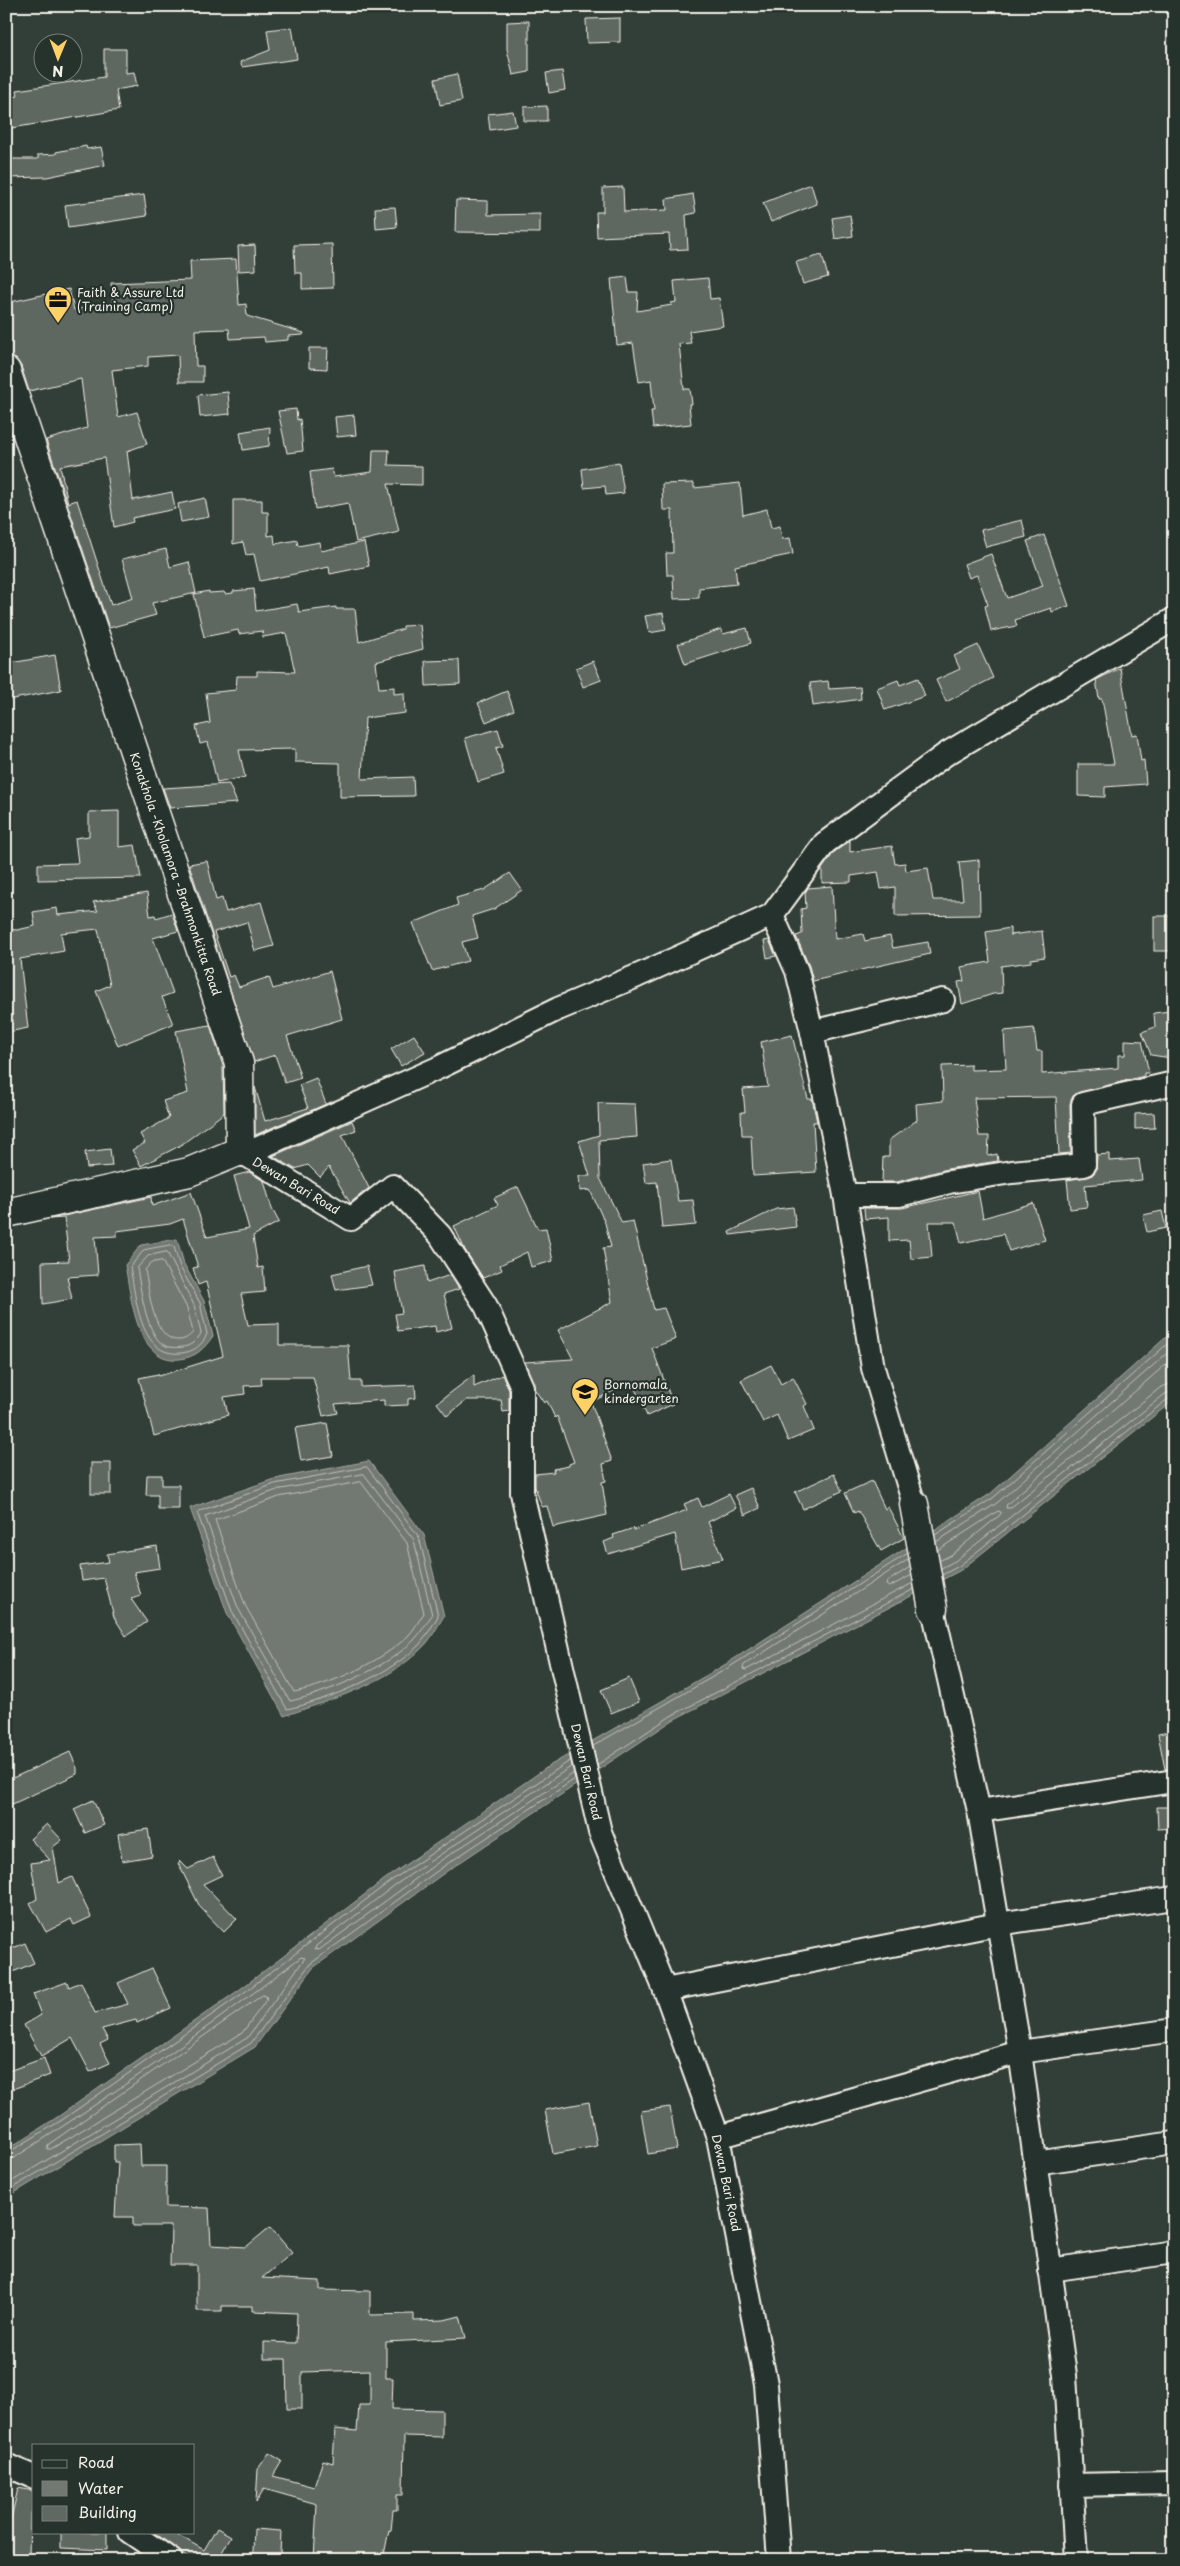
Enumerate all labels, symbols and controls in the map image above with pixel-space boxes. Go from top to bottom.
north arrow [32,32,82,82]
text: N [52,61,63,82]
place label: Faith & Assure Ltd (Training Camp) [77,283,184,315]
office icon: Faith & Assure Ltd (Training Camp) [43,285,73,324]
street label: Konakhola -Kholamora -Brahmonkitta Road [126,750,226,998]
street label: Dewan Bari Road [249,1152,344,1218]
place label: Bornomala kindergarten [604,1375,679,1407]
school or university icon: Bornomala kindergarten [570,1377,600,1416]
street label: Dewan Bari Road [567,1722,607,1822]
street label: Dewan Bari Road [708,2132,746,2233]
legend [32,2444,195,2534]
text: Road [78,2450,114,2473]
text: Water [78,2476,123,2499]
text: Building [78,2500,137,2523]

